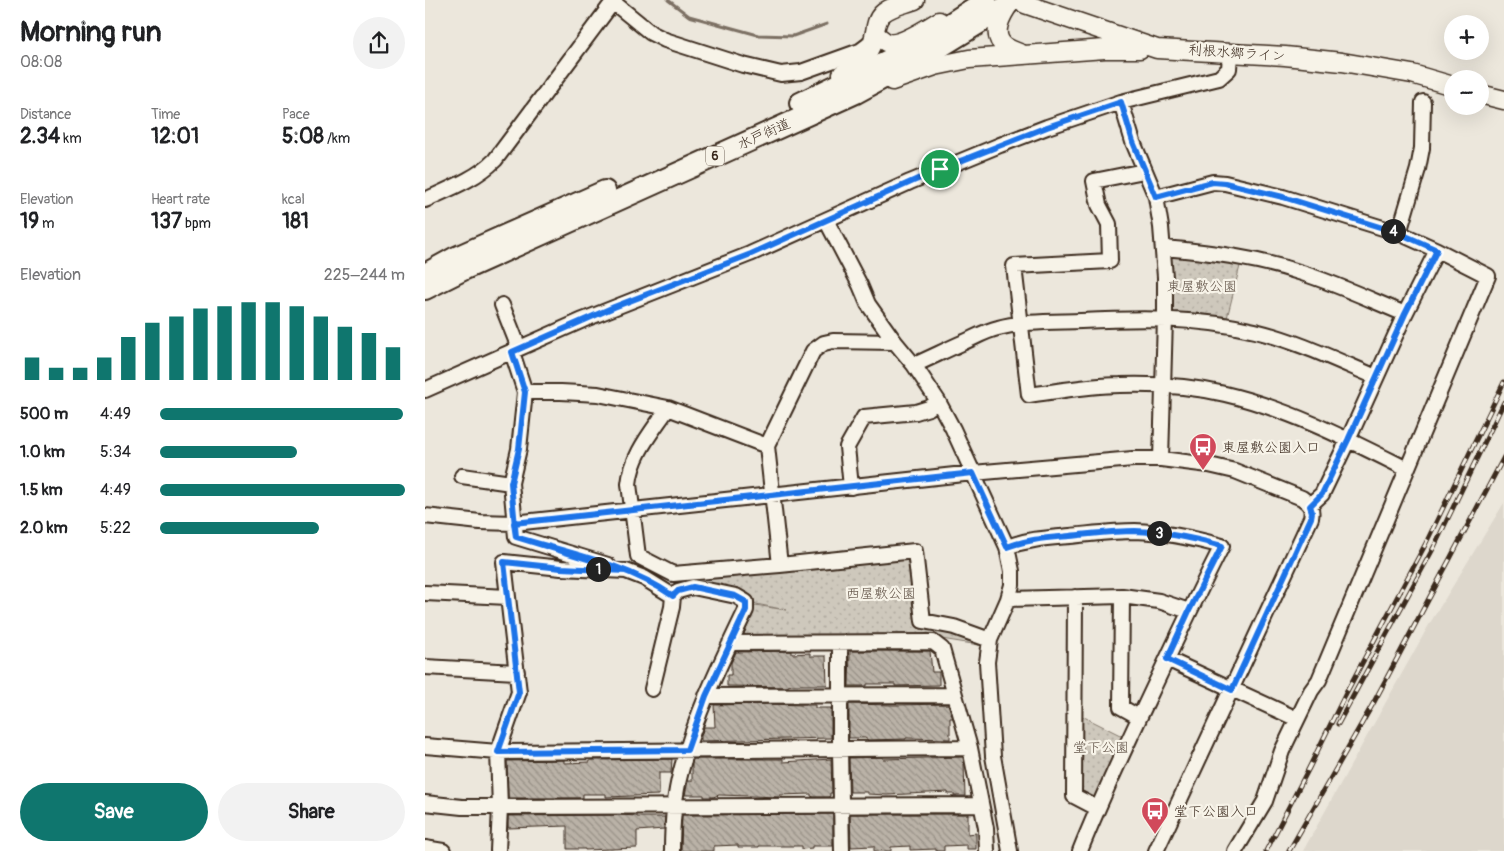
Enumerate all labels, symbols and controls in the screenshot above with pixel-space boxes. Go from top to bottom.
text: Morning run [20,15,162,50]
map controls [1444,15,1489,115]
button: + [1444,15,1489,60]
button: share [353,17,405,69]
street label: 利根水郷ライン [1188,41,1286,65]
text: 08:08 [20,52,62,72]
button: − [1444,70,1489,115]
text: Distance [20,106,71,123]
text: Time [151,106,180,123]
text: Pace [282,106,310,123]
street label: 水戸街道 [735,115,793,153]
text: 2.34 [20,123,60,150]
text: 12:01 [151,123,199,150]
text: 5:08 [282,123,324,150]
text: km [60,130,82,147]
text: /km [324,130,350,147]
road number: 6 [706,146,724,166]
pin [919,148,961,190]
icon: arrive [926,155,954,183]
text: Elevation [20,191,73,208]
text: Heart rate [151,191,210,208]
text: kcal [282,191,305,208]
text: 19 [20,208,39,235]
text: 137 [151,208,182,235]
text: 181 [282,208,309,235]
text: m [39,215,55,232]
text: bpm [182,215,211,232]
pin: 4 [1381,218,1405,244]
text: 4 [1389,223,1398,240]
text: Elevation [20,265,81,285]
text: 225–244 m [324,265,405,285]
park label: 東屋敷公園 [1167,278,1237,295]
text: 500 m [20,404,68,424]
text: 4:49 [100,404,131,424]
bus stop icon: 東屋敷公園入口 [1188,432,1218,471]
place label: 東屋敷公園入口 [1222,439,1320,456]
text: 1.0 km [20,442,65,462]
text: 5:34 [100,442,131,462]
text: 1.5 km [20,480,63,500]
text: 4:49 [100,480,131,500]
text: 2.0 km [20,518,68,538]
text: 5:22 [100,518,131,538]
pin: 3 [1147,520,1171,546]
text: 3 [1156,525,1163,542]
pin: 1 [585,556,611,582]
text: 1 [596,561,601,578]
park label: 西屋敷公園 [846,585,916,602]
park label: 堂下公園 [1073,739,1129,756]
button: Save [20,783,208,841]
button: Share [218,783,405,841]
bus stop icon: 堂下公園入口 [1140,796,1170,835]
place label: 堂下公園入口 [1174,803,1258,820]

